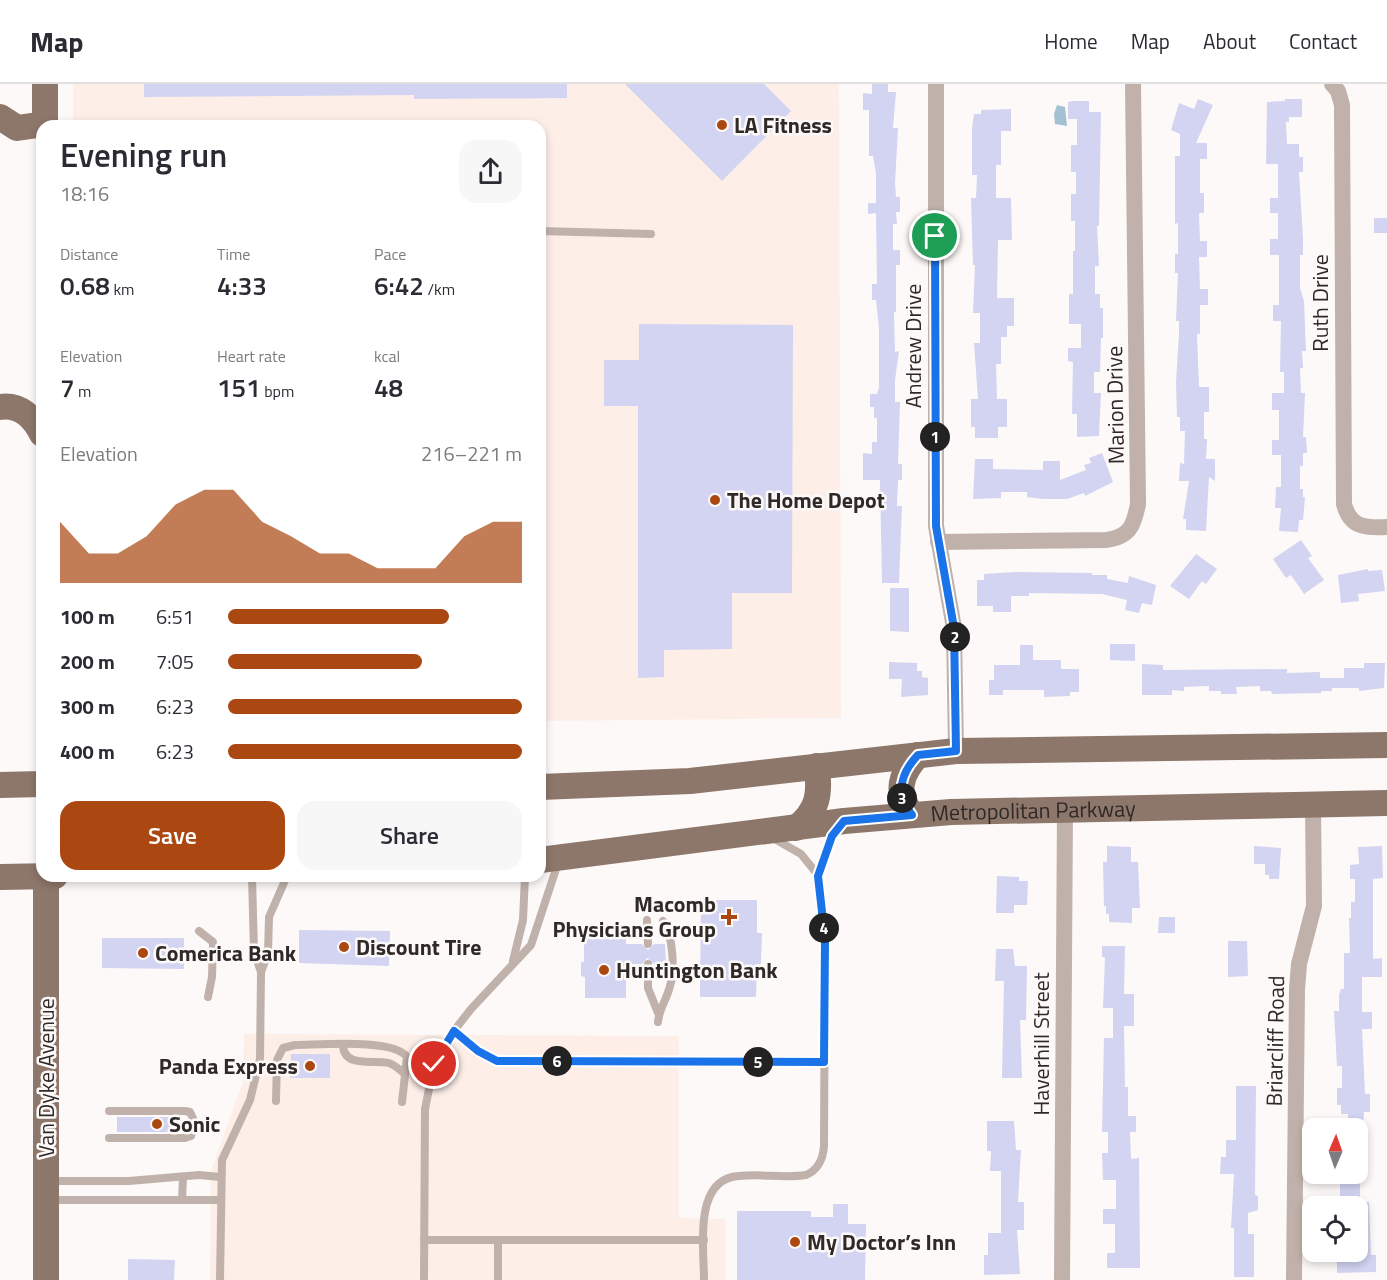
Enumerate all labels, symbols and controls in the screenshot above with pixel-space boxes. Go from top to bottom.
text: Map [30,20,84,63]
text: Home [1044,25,1098,57]
text: Map [1131,25,1170,57]
text: About [1203,25,1256,57]
text: Contact [1289,25,1357,57]
place label: LA Fitness [734,108,832,142]
marker: LA Fitness [715,118,729,132]
text: Evening run [60,130,227,180]
button: share [459,140,522,203]
text: 18:16 [60,178,109,209]
pin [909,210,960,261]
icon: arrive [918,219,951,252]
text: Distance [60,242,118,266]
text: Time [217,242,250,266]
text: Pace [374,242,406,266]
street label: Ruth Drive [1303,254,1337,352]
text: 0.68 [60,266,110,305]
text: 4:33 [217,266,267,305]
text: 6:42 [374,266,424,305]
text: km [110,277,134,301]
text: /km [424,277,455,301]
street label: Andrew Drive [896,284,930,408]
text: Elevation [60,344,122,368]
text: Heart rate [217,344,286,368]
text: kcal [374,344,400,368]
street label: Marion Drive [1097,346,1133,464]
text: 7 [60,368,75,407]
text: 151 [217,368,261,407]
text: 48 [374,368,403,407]
text: m [75,379,91,403]
text: bpm [261,379,294,403]
pin: 1 [920,422,950,452]
text: 1 [931,425,939,449]
text: Elevation [60,438,138,469]
text: 216–221 m [421,438,522,469]
place label: The Home Depot [727,483,885,517]
marker: The Home Depot [708,493,722,507]
text: 100 m [60,601,115,632]
text: 6:51 [156,601,194,632]
pin: 2 [940,622,970,652]
text: 2 [951,625,959,649]
text: 200 m [60,646,115,677]
text: 7:05 [156,646,194,677]
text: 300 m [60,691,115,722]
text: 6:23 [156,691,194,722]
text: 400 m [60,736,115,767]
text: 6:23 [156,736,194,767]
pin: 3 [887,783,917,813]
text: 3 [898,786,906,810]
street label: Metropolitan Parkway [929,791,1136,831]
button: Save [60,801,285,870]
button: Share [297,801,522,870]
place label: Macomb Physicians Group [552,887,716,946]
marker: Macomb Physicians Group [720,908,738,926]
pin: 4 [809,913,839,943]
text: 4 [820,916,828,940]
place label: Discount Tire [356,930,481,964]
place label: Comerica Bank [155,936,297,970]
marker: Discount Tire [337,940,351,954]
marker: Comerica Bank [136,946,150,960]
place label: Huntington Bank [616,953,778,987]
marker: Huntington Bank [597,963,611,977]
street label: Haverhill Street [1024,972,1058,1116]
street label: Briarcliff Road [1257,975,1293,1107]
street label: Van Dyke Avenue [29,998,63,1158]
pin [408,1038,459,1089]
pin: 6 [542,1046,572,1076]
icon: check [417,1047,450,1080]
pin: 5 [743,1047,773,1077]
place label: Panda Express [159,1049,298,1083]
text: 6 [553,1049,561,1073]
text: 5 [754,1050,762,1074]
marker: Panda Express [303,1059,317,1073]
place label: Sonic [169,1107,220,1141]
marker: Sonic [150,1117,164,1131]
north arrow [1302,1118,1368,1184]
map controls [1302,1118,1368,1262]
button: locate [1302,1196,1368,1262]
place label: My Doctor’s Inn [807,1225,956,1259]
marker: My Doctor’s Inn [788,1235,802,1249]

